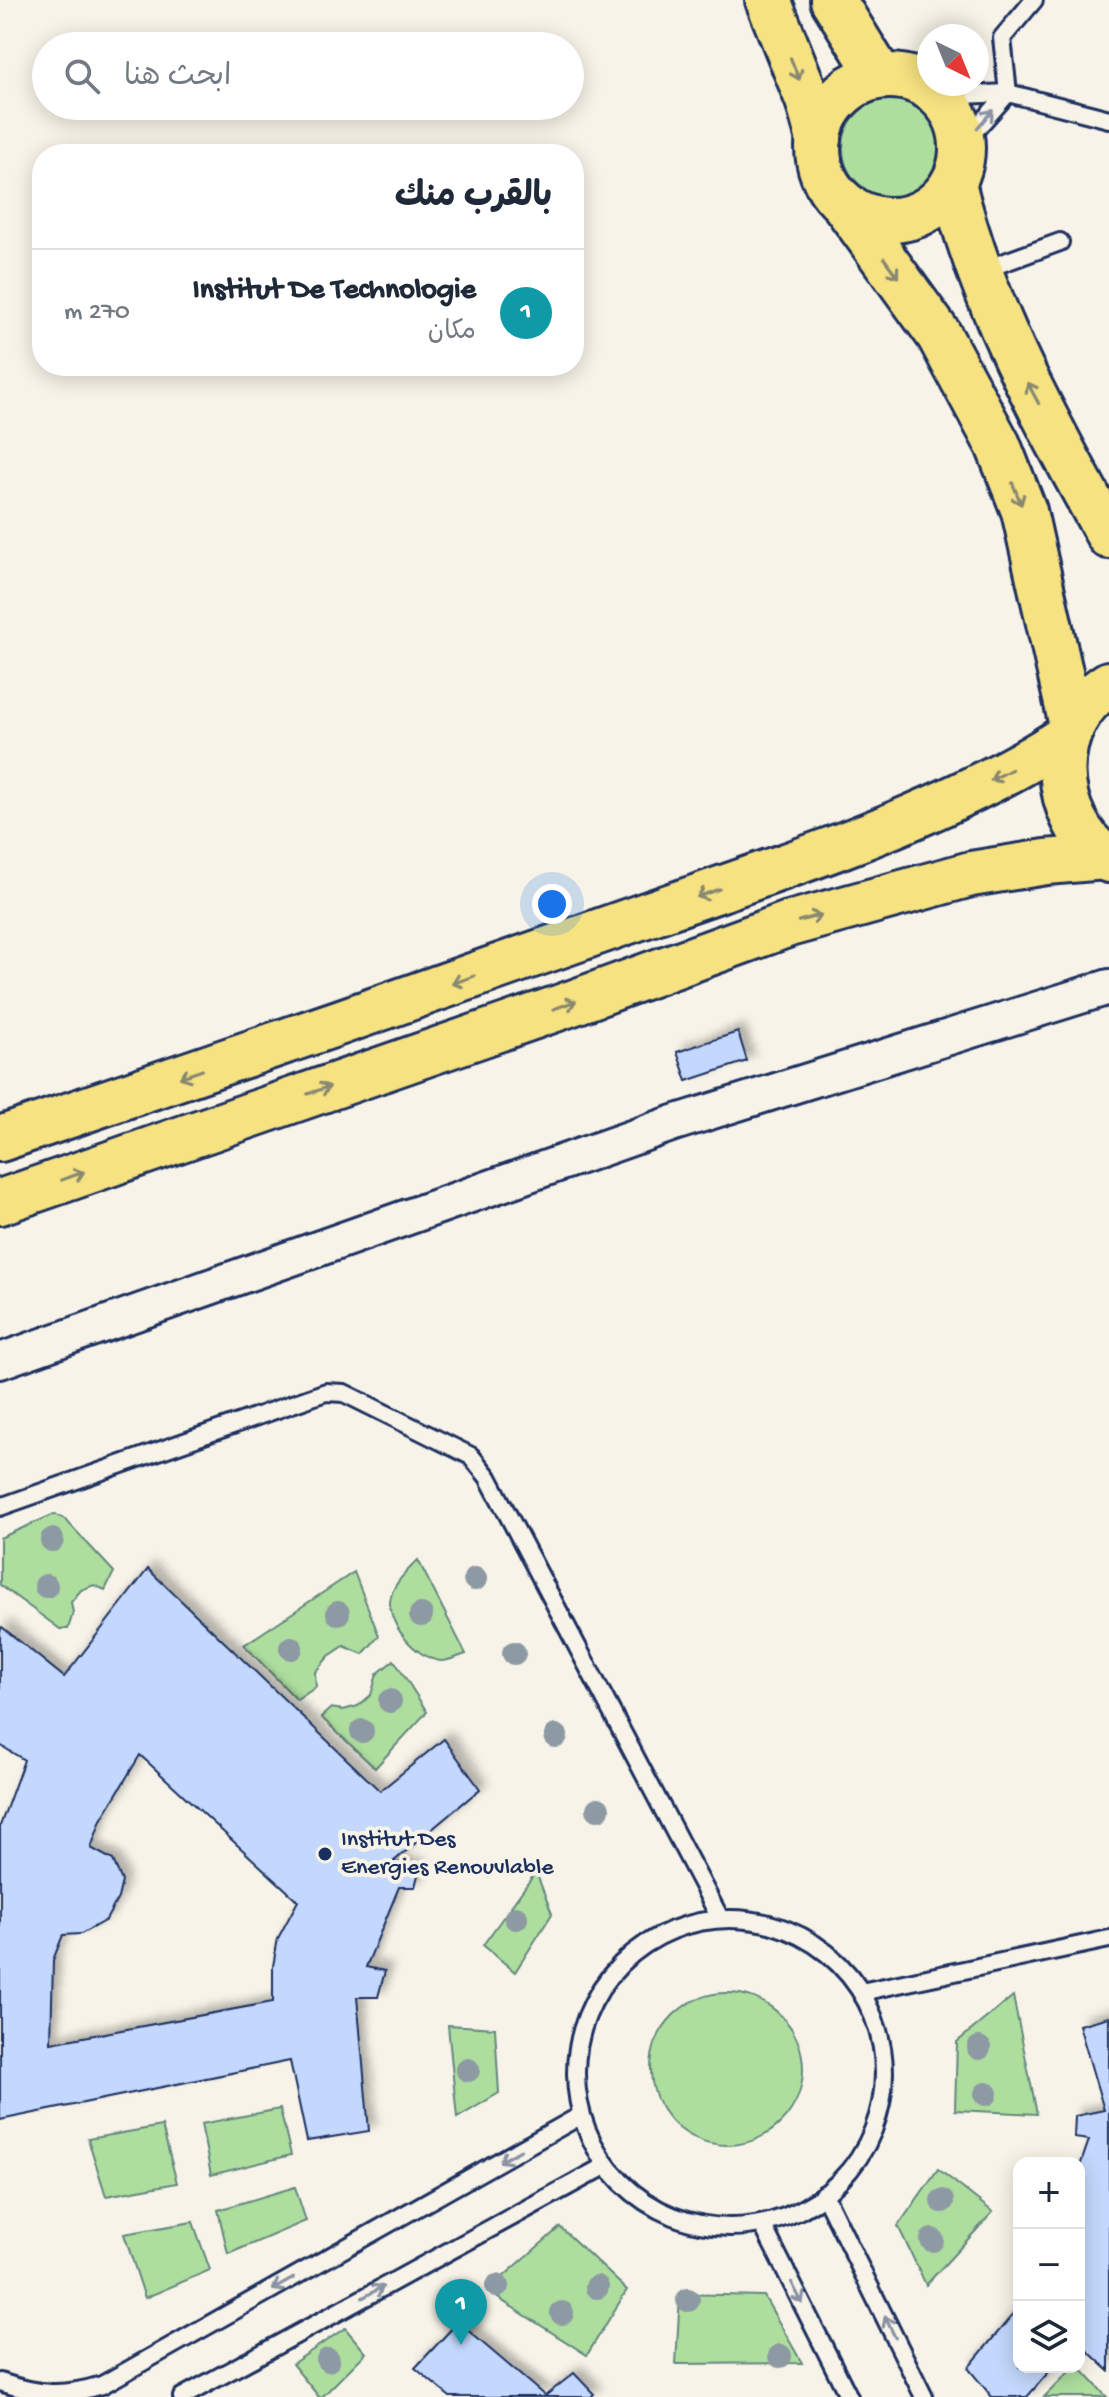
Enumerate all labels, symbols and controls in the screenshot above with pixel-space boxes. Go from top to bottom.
north arrow [917,24,989,96]
search box [32,32,584,120]
icon: search [60,54,104,98]
one-way arrow [789,56,804,81]
text: ابحث هنا [124,61,231,96]
one-way arrow [976,109,994,129]
text: بالقرب منك [395,179,552,219]
one-way arrow [882,257,899,279]
text: Institut De Technologie [193,274,476,309]
text: 270 m [64,298,130,329]
text: 1 [521,298,531,329]
text: مكان [428,318,476,349]
one-way arrow [1024,381,1040,405]
one-way arrow [1011,481,1026,506]
one-way arrow [989,767,1013,783]
your location [532,884,572,924]
one-way arrow [696,887,721,901]
one-way arrow [796,910,822,925]
one-way arrow [451,973,476,988]
one-way arrow [552,997,577,1012]
one-way arrow [179,1067,204,1082]
one-way arrow [306,1082,331,1097]
one-way arrow [61,1168,85,1182]
place label: Institut Des Energies Renouvlable [341,1826,554,1883]
marker: Institut Des Energies Renouvlable [316,1845,334,1863]
one-way arrow [499,2148,522,2164]
map controls [1013,2157,1085,2373]
button: + [1013,2157,1085,2229]
button: − [1013,2229,1085,2301]
one-way arrow [272,2277,296,2292]
pin: 1 [435,2279,487,2345]
one-way arrow [790,2281,805,2305]
one-way arrow [361,2284,385,2300]
button: layers [1013,2301,1085,2373]
one-way arrow [881,2316,897,2340]

